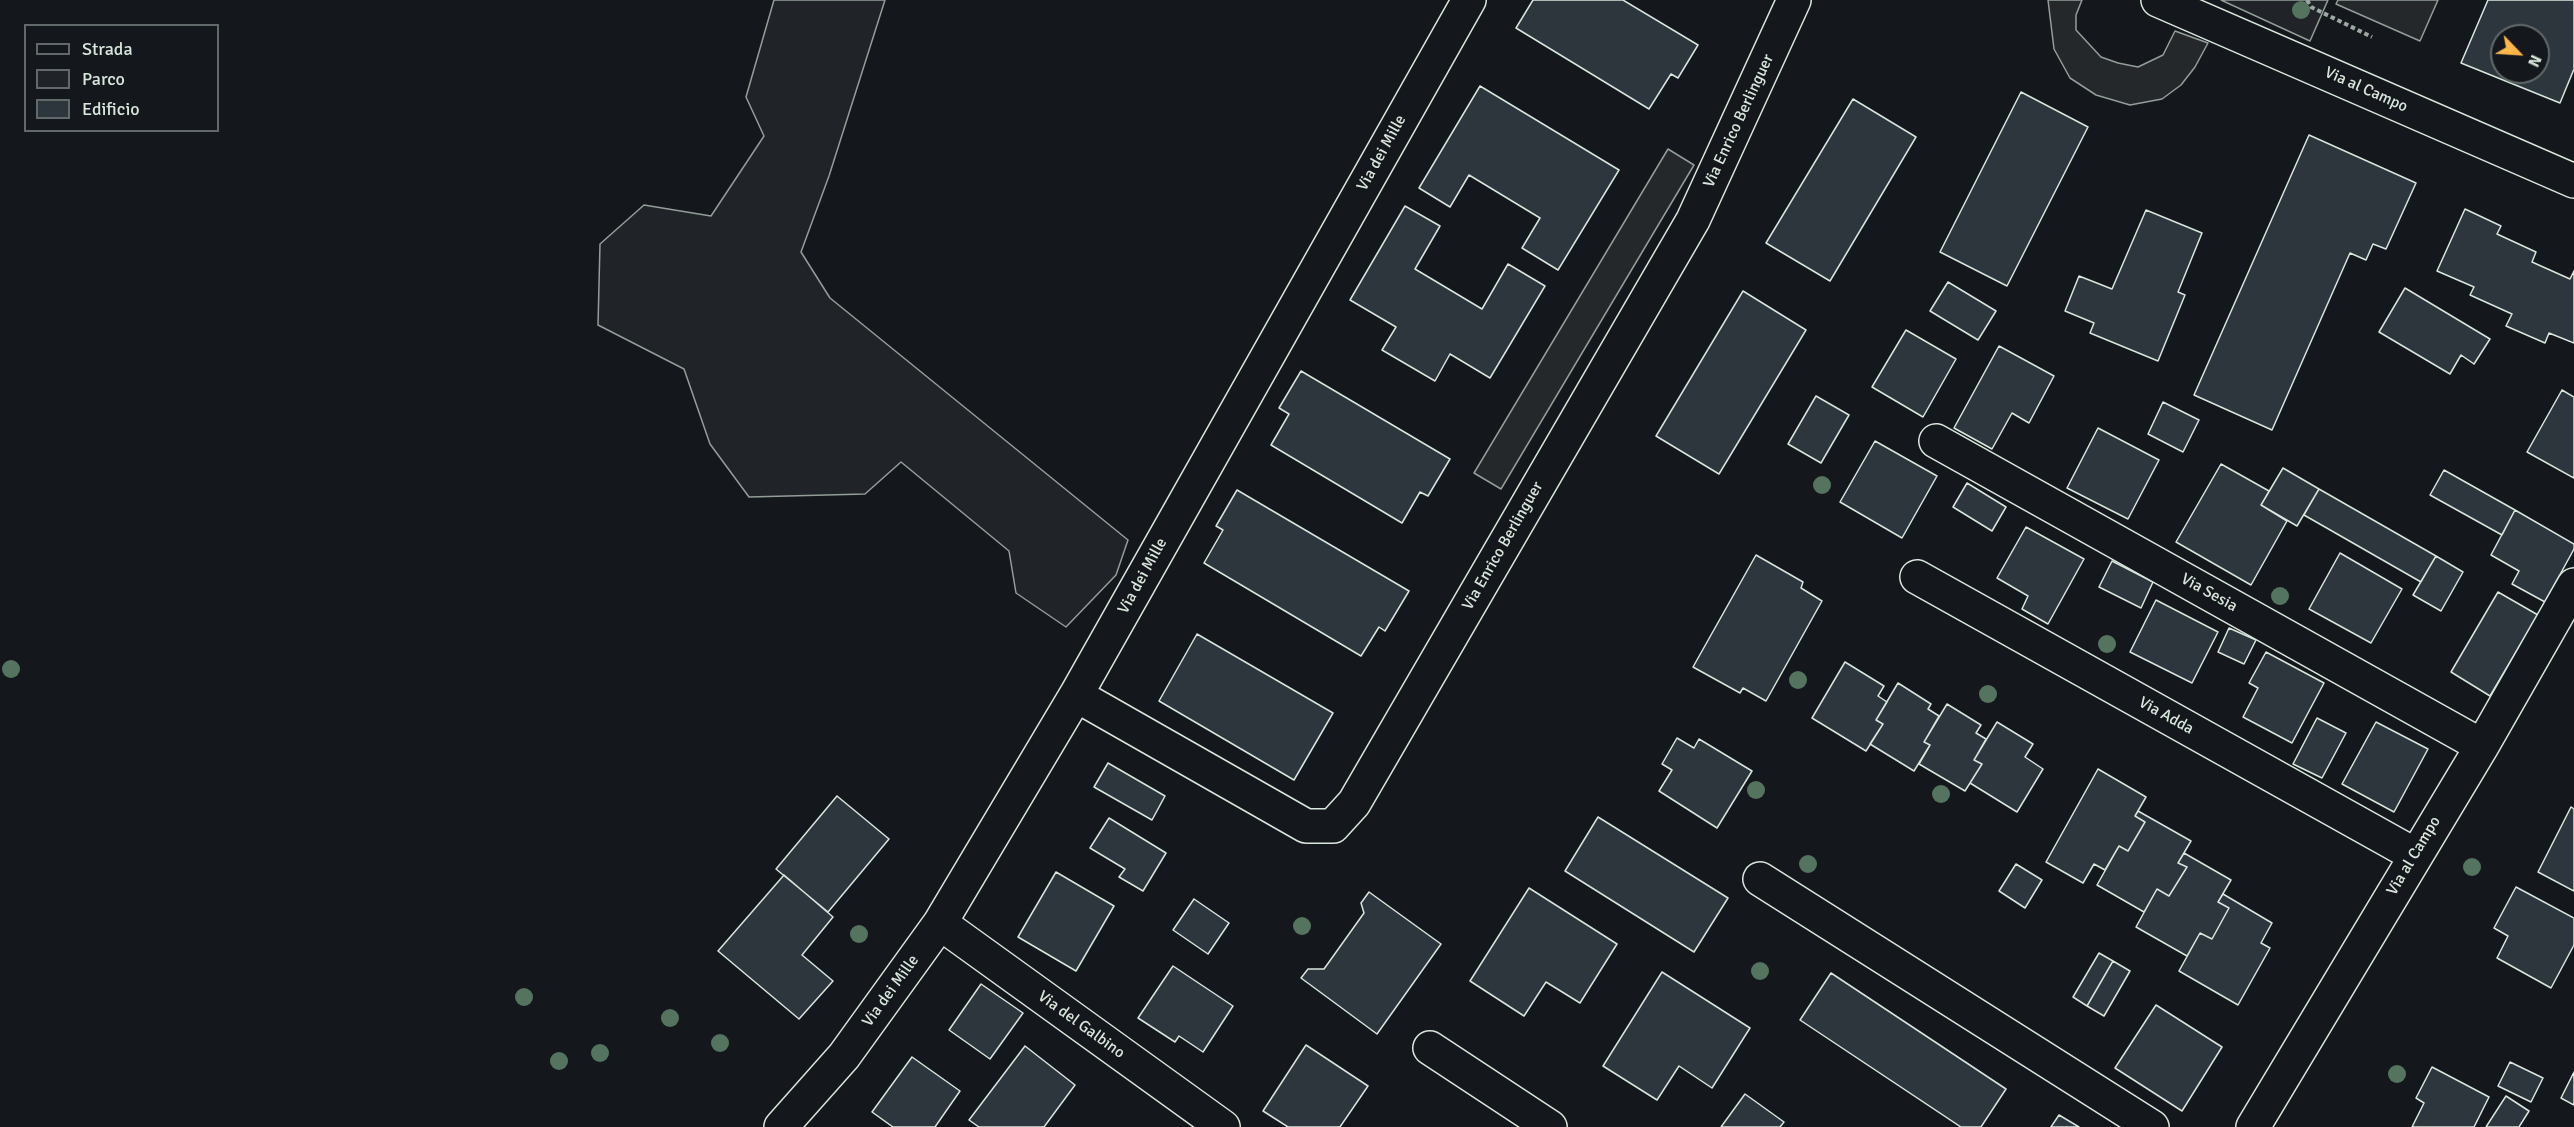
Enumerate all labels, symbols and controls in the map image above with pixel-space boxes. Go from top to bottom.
legend [24,24,219,132]
north arrow [2490,24,2550,84]
text: Strada [82,38,133,60]
street label: Via Enrico Berlinguer [1700,51,1778,191]
text: N [2523,51,2546,70]
street label: Via al Campo [2322,63,2410,117]
text: Parco [82,68,125,90]
text: Edificio [82,98,140,120]
street label: Via dei Mille [1353,112,1411,194]
street label: Via Enrico Berlinguer [1458,478,1548,614]
street label: Via dei Mille [1114,535,1172,617]
street label: Via Sesia [2177,570,2241,616]
street label: Via Adda [2135,693,2197,739]
street label: Via al Campo [2383,813,2445,899]
street label: Via dei Mille [859,951,923,1031]
street label: Via del Galbino [1034,987,1128,1063]

